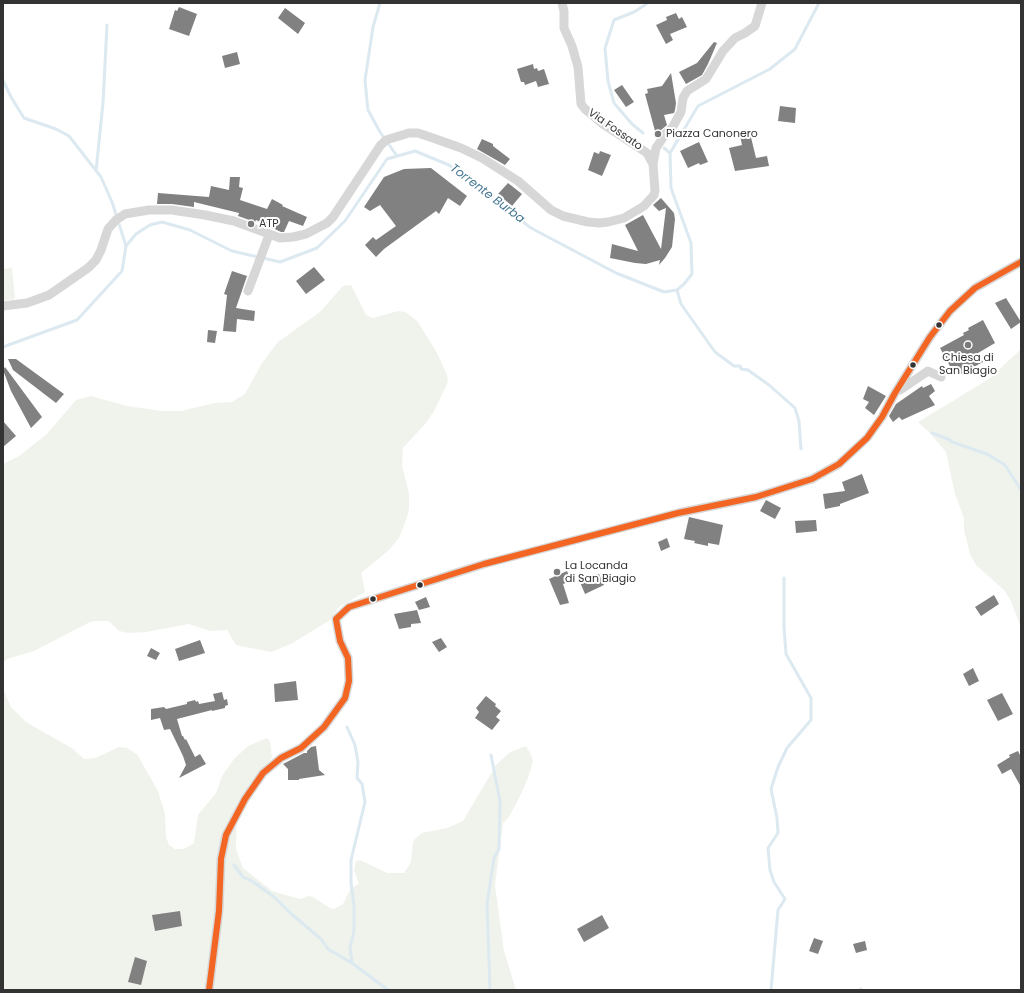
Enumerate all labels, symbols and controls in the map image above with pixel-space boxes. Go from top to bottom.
street label: Via Fossato [585,107,645,153]
place label: Piazza Canonero [666,127,758,141]
marker: Piazza Canonero [653,129,663,139]
water label: Torrente Burba [447,161,527,227]
place label: ATP [259,217,279,231]
marker: ATP [246,219,256,229]
unlabelled marker [934,320,944,330]
marker: Chiesa di San Biagio [963,340,973,350]
place label: Chiesa di San Biagio [939,351,997,377]
unlabelled marker [908,360,918,370]
place label: La Locanda di San Biagio [565,559,636,585]
marker: La Locanda di San Biagio [552,567,562,577]
unlabelled marker [415,580,425,590]
unlabelled marker [368,594,378,604]

